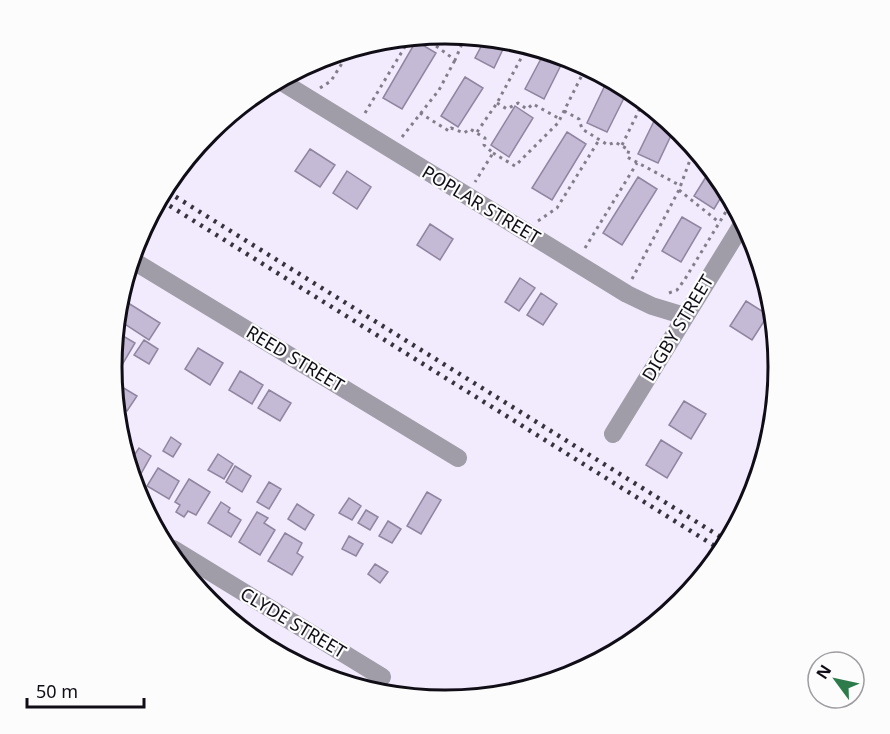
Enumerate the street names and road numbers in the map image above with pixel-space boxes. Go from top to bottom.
street label: POPLAR STREET [418,159,545,249]
street label: DIGBY STREET [636,270,718,385]
street label: REED STREET [242,319,349,397]
street label: CLYDE STREET [236,581,351,663]

